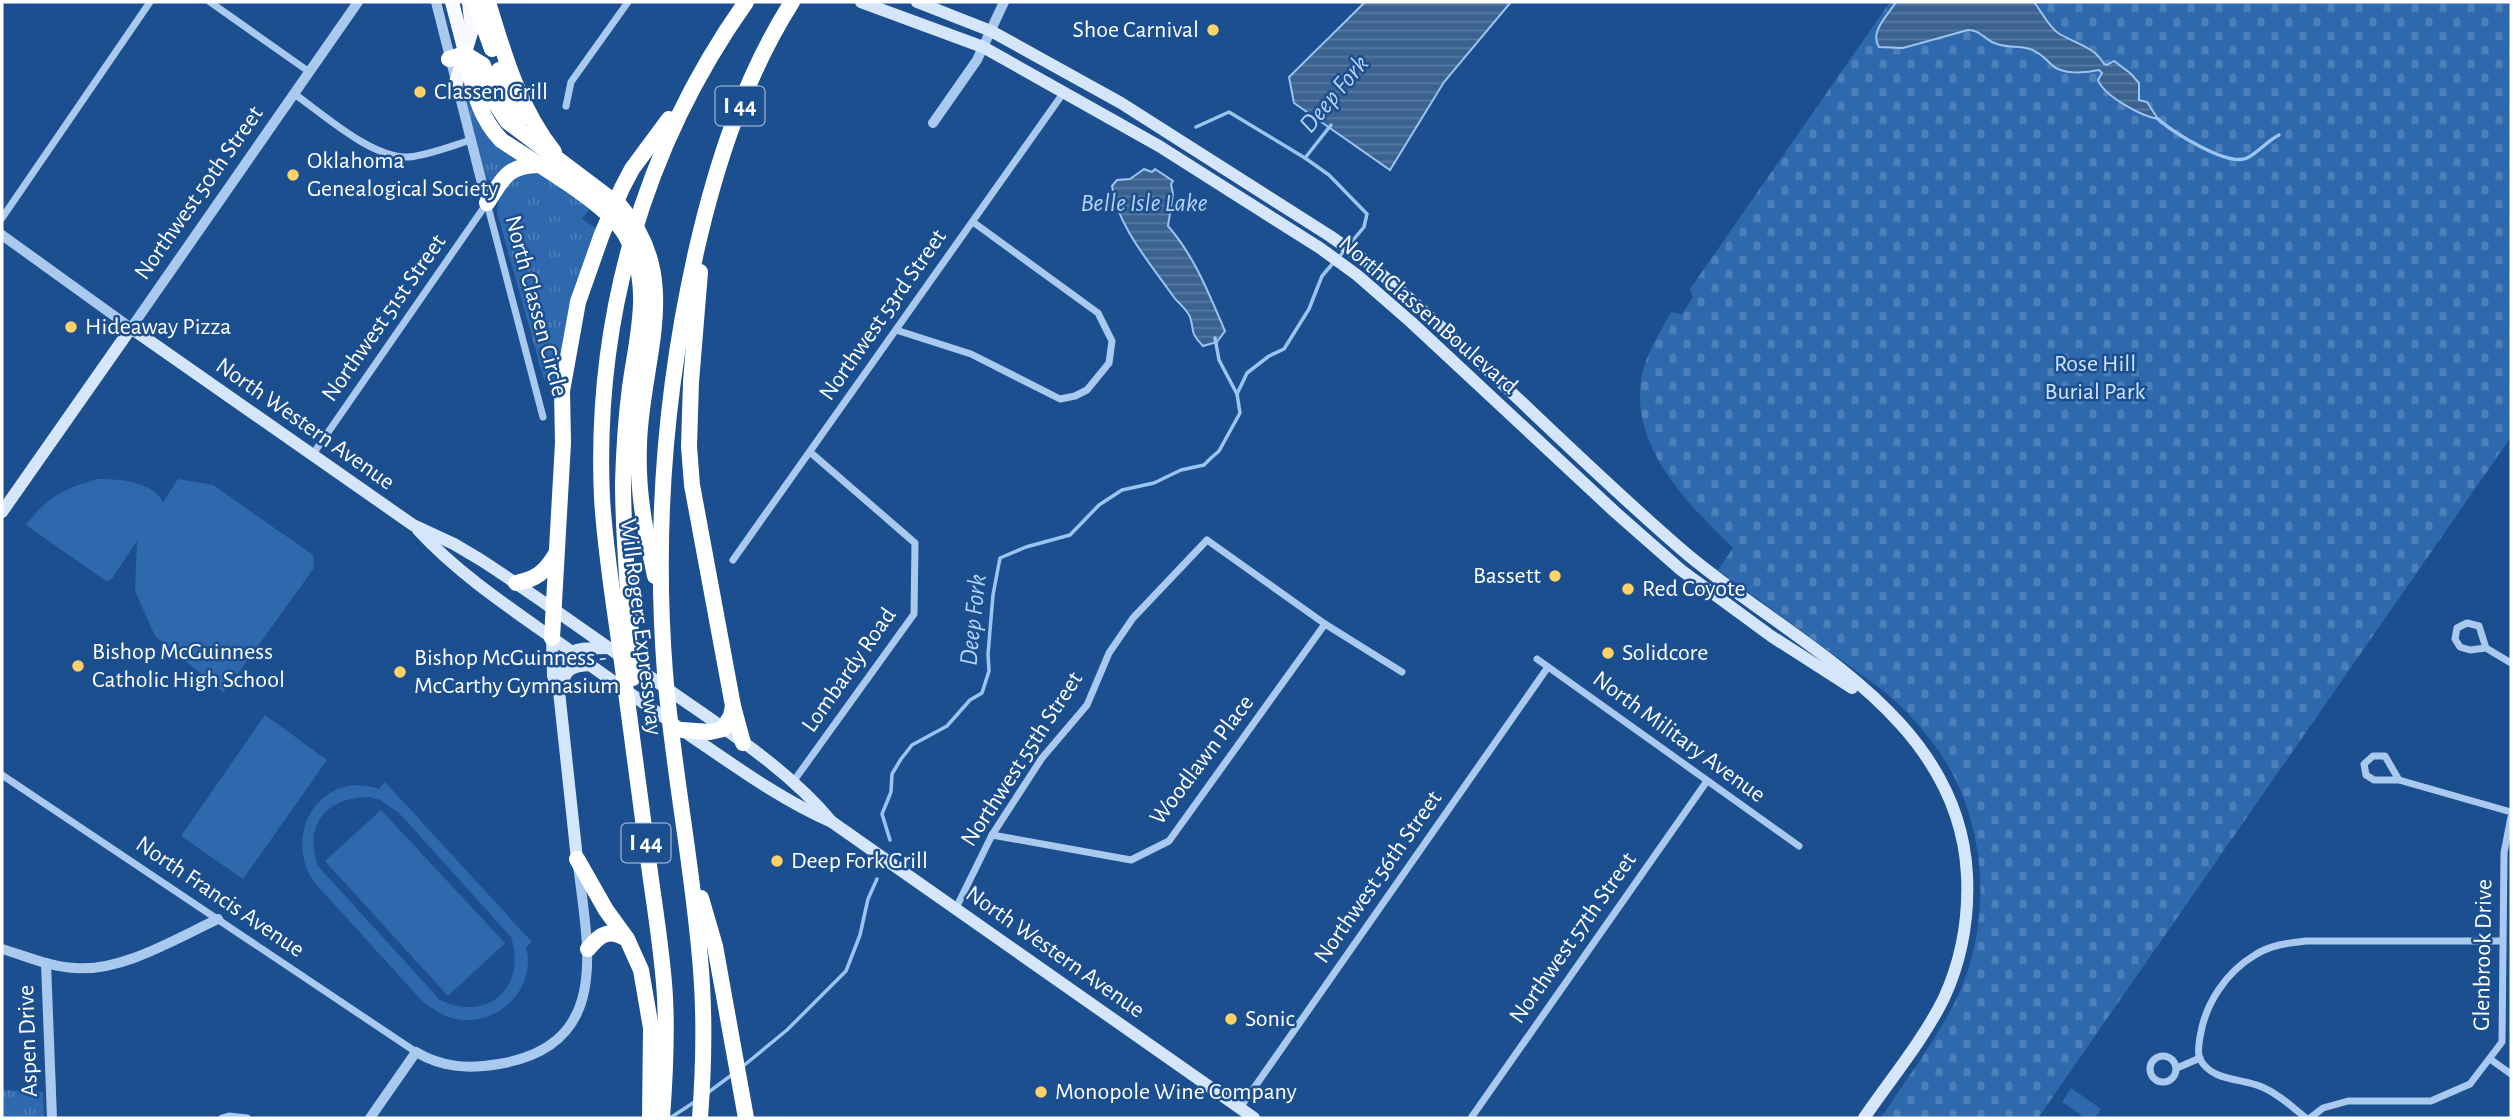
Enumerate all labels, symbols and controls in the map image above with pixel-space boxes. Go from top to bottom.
place label: Shoe Carnival [1073,18,1199,42]
marker: Shoe Carnival [1205,22,1221,38]
water label: Deep Fork [1294,50,1374,138]
place label: Classen Grill [434,80,548,104]
marker: Classen Grill [412,84,428,100]
road number: I 44 [716,86,764,125]
street label: Northwest 50th Street [130,102,268,284]
place label: Oklahoma Genealogical Society [307,149,498,201]
marker: Oklahoma Genealogical Society [285,167,301,183]
water label: Belle Isle Lake [1081,190,1208,216]
street label: North Classen Circle [500,213,572,399]
street label: Northwest 53rd Street [815,225,951,405]
street label: Northwest 51st Street [318,230,451,406]
street label: North Classen Boulevard [1334,231,1522,399]
place label: Hideaway Pizza [85,315,231,339]
marker: Hideaway Pizza [63,319,79,335]
park label: Rose Hill Burial Park [2045,352,2145,404]
street label: North Western Avenue [211,353,399,495]
street label: Will Rogers Expressway [616,517,666,737]
place label: Bassett [1473,564,1541,588]
marker: Bassett [1547,568,1563,584]
water label: Deep Fork [955,573,991,667]
place label: Red Coyote [1642,577,1745,601]
marker: Red Coyote [1620,581,1636,597]
street label: Lombardy Road [797,603,901,737]
place label: Bishop McGuinness Catholic High School [92,640,285,692]
place label: Solidcore [1622,641,1708,665]
marker: Solidcore [1600,645,1616,661]
place label: Bishop McGuinness - McCarthy Gymnasium [414,646,619,698]
marker: Bishop McGuinness Catholic High School [70,658,86,674]
marker: Bishop McGuinness - McCarthy Gymnasium [392,664,408,680]
street label: Northwest 55th Street [957,667,1088,851]
street label: North Military Avenue [1588,667,1770,807]
street label: Woodlawn Place [1146,691,1258,829]
street label: Northwest 56th Street [1310,786,1447,968]
road number: I 44 [622,824,670,862]
street label: North Francis Avenue [131,832,309,962]
street label: Northwest 57th Street [1505,848,1641,1028]
place label: Deep Fork Grill [791,849,928,873]
marker: Deep Fork Grill [769,853,785,869]
street label: Glenbrook Drive [2470,879,2496,1031]
street label: North Western Avenue [961,881,1149,1023]
street label: Aspen Drive [14,984,42,1098]
place label: Sonic [1245,1007,1295,1031]
marker: Sonic [1223,1011,1239,1027]
place label: Monopole Wine Company [1055,1080,1297,1104]
marker: Monopole Wine Company [1033,1084,1049,1100]

